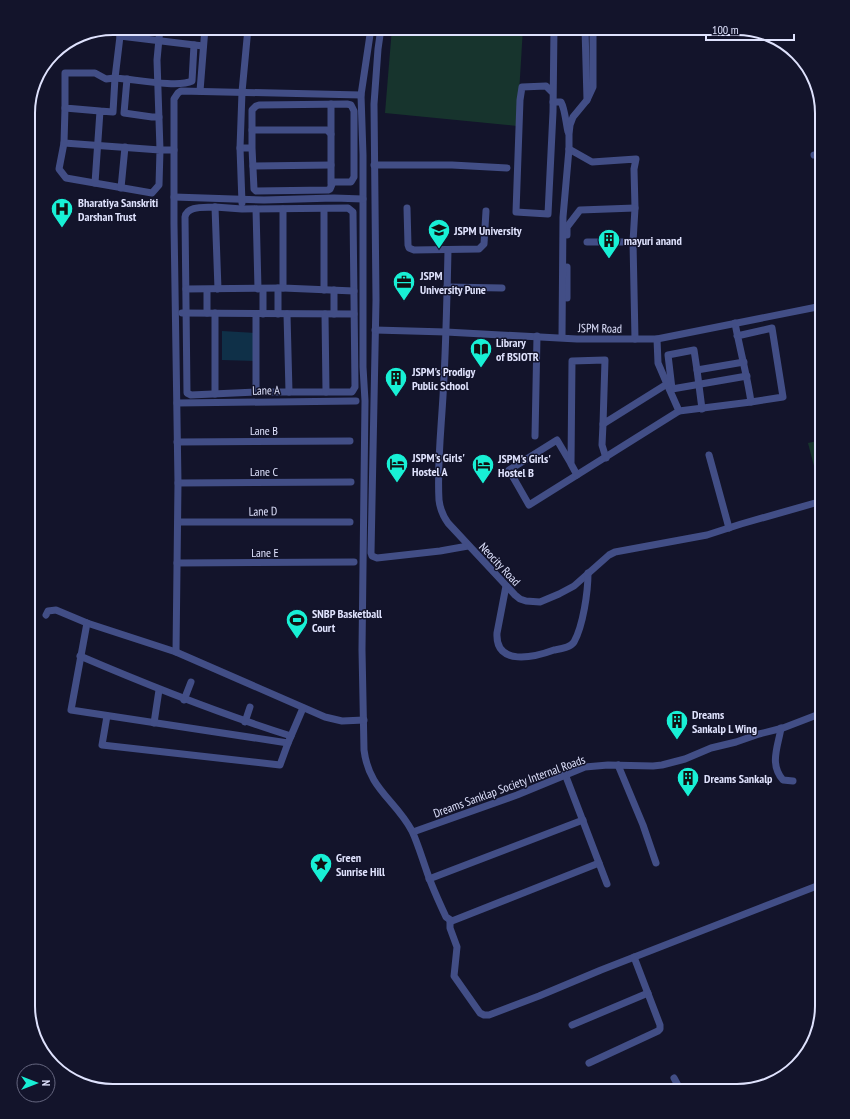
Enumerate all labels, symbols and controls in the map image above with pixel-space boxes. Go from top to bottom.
scale bar [706,16,794,42]
text: 100 m [712,22,739,37]
place label: Bharatiya Sanskriti Darshan Trust [78,195,159,224]
hospital icon: Bharatiya Sanskriti Darshan Trust [49,196,75,229]
school or university icon: JSPM University [426,217,452,250]
place label: JSPM University [453,223,522,238]
building icon: mayuri anand [596,227,622,260]
place label: mayuri anand [624,233,682,248]
place label: JSPM University Pune [419,268,486,297]
office icon: JSPM University Pune [391,269,417,302]
street label: JSPM Road [577,320,622,336]
place label: Library of BSIOTR [496,335,539,364]
library icon: Library of BSIOTR [468,336,494,369]
place label: JSPM's Prodigy Public School [411,364,476,393]
building icon: JSPM's Prodigy Public School [383,365,409,398]
street label: Lane A [252,382,280,398]
street label: Lane B [250,423,278,438]
place label: JSPM's Girls' Hostel A [411,450,465,479]
hotel icon: JSPM's Girls' Hostel A [384,451,410,484]
place label: JSPM's Girls' Hostel B [497,451,551,480]
hotel icon: JSPM's Girls' Hostel B [470,452,496,485]
street label: Lane C [250,464,278,479]
street label: Lane D [249,503,277,519]
street label: Neocity Road [476,539,524,589]
street label: Lane E [251,545,279,560]
place label: SNBP Basketball Court [312,606,382,635]
sports icon: SNBP Basketball Court [284,607,310,640]
place label: Dreams Sankalp L Wing [692,707,757,736]
building icon: Dreams Sankalp L Wing [664,708,690,741]
street label: Dreams Sanklap Society Internal Roads [431,752,587,820]
building icon: Dreams Sankalp [675,765,701,798]
place label: Dreams Sankalp [704,771,773,786]
place label: Green Sunrise Hill [336,850,385,879]
place icon: Green Sunrise Hill [308,851,334,884]
north arrow [16,1063,56,1103]
text: N [39,1080,53,1086]

